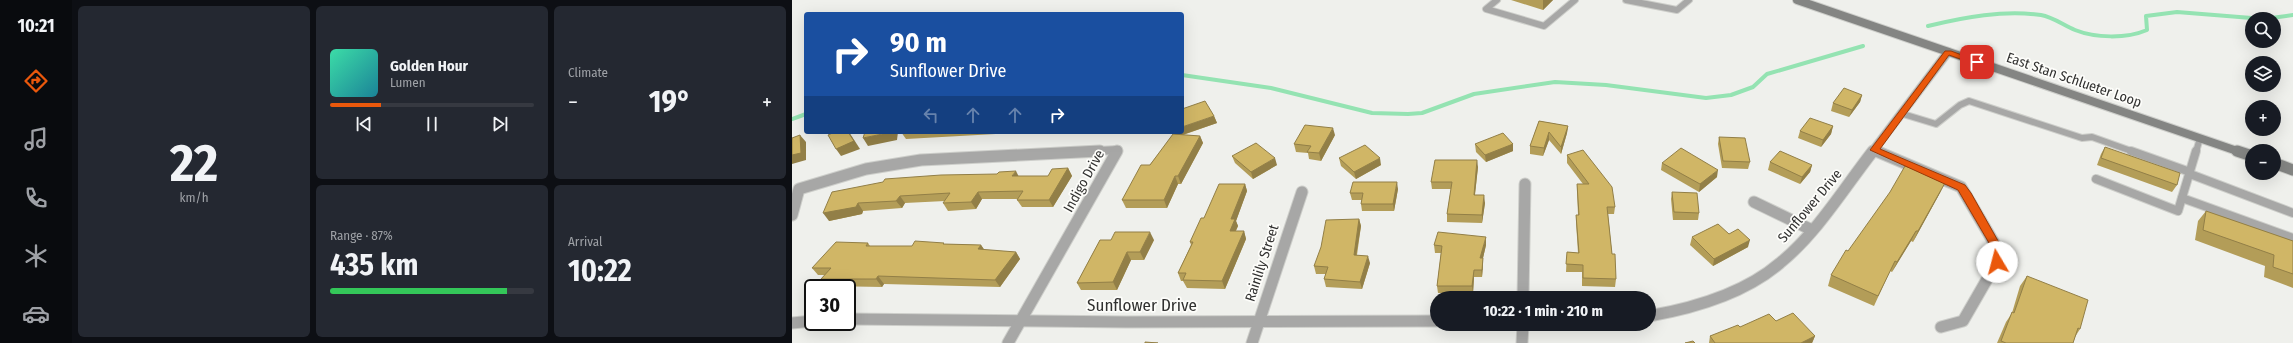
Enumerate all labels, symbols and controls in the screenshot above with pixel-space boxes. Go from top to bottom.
map controls [2245,12,2281,180]
button: search [2245,12,2281,48]
text: 10:21 [17,15,55,37]
text: 90 m [890,26,947,59]
icon: right [824,28,876,80]
pin [1960,45,1994,79]
street label: East Stan Schlueter Loop [2004,49,2144,111]
icon: arrive [1966,51,1988,73]
button: layers [2245,56,2281,92]
text: Golden Hour [390,57,468,75]
text: Sunflower Drive [890,60,1006,82]
text: Climate [568,65,608,80]
icon: directions [22,67,50,95]
text: Lumen [390,75,426,90]
text: 19° [649,84,691,120]
text: − [568,89,578,116]
text: + [762,89,772,116]
button: + [2245,100,2281,136]
icon: left [920,104,942,126]
icon: ahead [962,104,984,126]
icon: ahead [1004,104,1026,126]
icon: right [1046,104,1068,126]
icon: previous [353,113,375,135]
icon: pause [421,113,443,135]
icon: next [489,113,511,135]
icon: music [22,125,50,153]
text: 22 [170,132,218,195]
button: − [2245,144,2281,180]
street label: Indigo Drive [1060,147,1108,215]
street label: Sunflower Drive [1774,166,1846,246]
icon: phone [22,184,50,212]
text: km/h [180,190,209,205]
street label: Rainlily Street [1242,222,1283,304]
text: Range · 87% [330,228,393,243]
text: Arrival [568,234,602,249]
position arrow [1976,241,2018,283]
icon: climate [22,242,50,270]
text: 435 km [330,247,418,283]
text: 10:22 [568,253,632,289]
speed limit sign: 30 [804,279,856,331]
street label: Sunflower Drive [1087,295,1197,316]
icon: car [22,300,50,328]
text: 10:22 · 1 min · 210 m [1483,302,1603,320]

